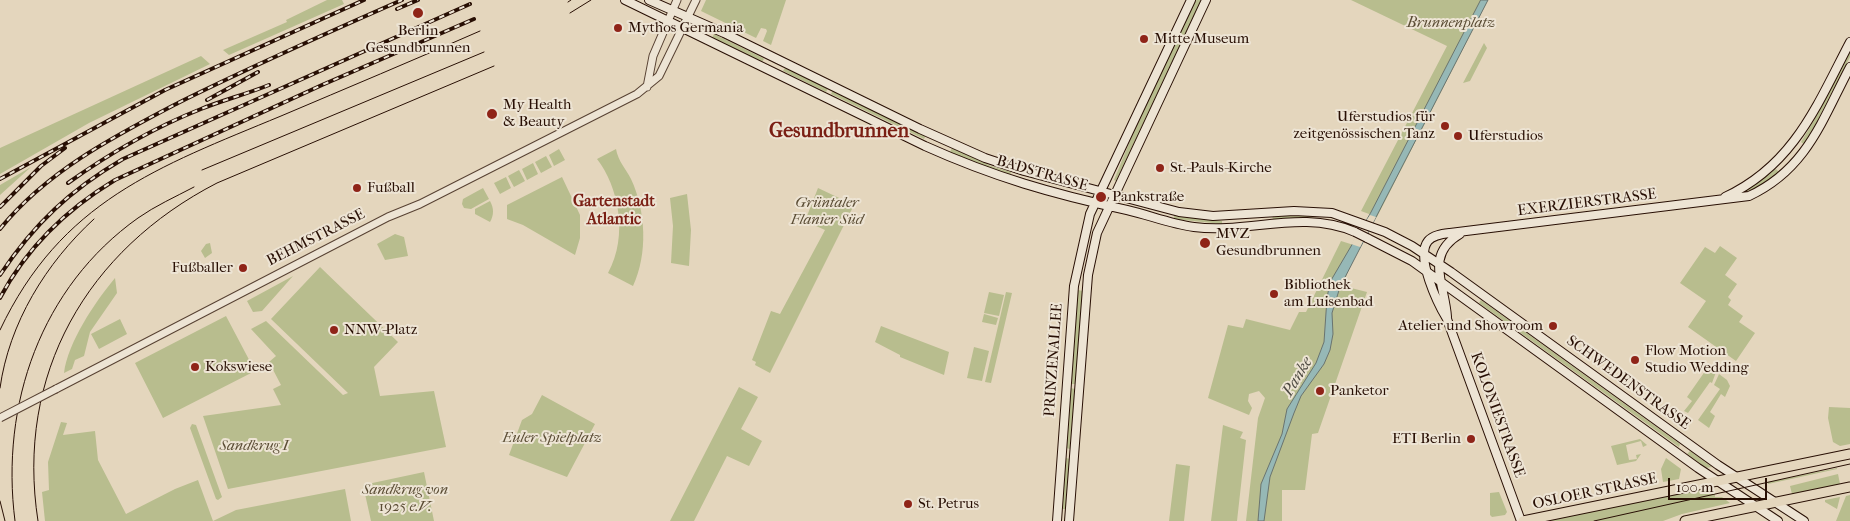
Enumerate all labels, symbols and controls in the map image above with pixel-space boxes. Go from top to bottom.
marker: Berlin Gesundbrunnen [411,6,425,20]
park label: Brunnenplatz [1407,14,1495,32]
place label: Mythos Germania [628,19,743,37]
place label: Berlin Gesundbrunnen [365,22,471,57]
marker: Mythos Germania [612,22,624,34]
place label: Mitte Museum [1154,30,1249,48]
marker: Mitte Museum [1138,33,1150,45]
place label: My Health & Beauty [503,96,572,131]
marker: My Health & Beauty [485,107,499,121]
place label: Uferstudios für zeitgenössischen Tanz [1293,108,1435,143]
district label: Gesundbrunnen [769,120,909,144]
marker: Uferstudios für zeitgenössischen Tanz [1439,120,1451,132]
place label: Uferstudios [1468,127,1543,145]
marker: Uferstudios [1452,130,1464,142]
street label: BADSTRASSE [994,152,1090,196]
place label: St.-Pauls-Kirche [1170,159,1272,177]
marker: St.-Pauls-Kirche [1154,162,1166,174]
place label: Fußball [367,179,415,197]
marker: Fußball [351,182,363,194]
street label: EXERZIERSTRASSE [1516,186,1658,220]
place label: Pankstraße [1112,188,1184,206]
marker: Pankstraße [1094,190,1108,204]
district label: Gartenstadt Atlantic [573,192,655,230]
park label: Grüntaler Flanier Süd [791,194,863,229]
street label: BEHMSTRASSE [264,206,368,270]
place label: MVZ Gesundbrunnen [1216,225,1321,260]
marker: MVZ Gesundbrunnen [1198,236,1212,250]
place label: Fußballer [171,259,233,277]
marker: Fußballer [237,262,249,274]
place label: Bibliothek am Luisenbad [1284,276,1373,311]
marker: Bibliothek am Luisenbad [1268,288,1280,300]
street label: PRINZENALLEE [1041,303,1067,417]
place label: Atelier und Showroom [1398,317,1543,335]
marker: Atelier und Showroom [1547,320,1559,332]
place label: NNW-Platz [344,321,417,339]
marker: NNW-Platz [328,324,340,336]
street label: SCHWEDENSTRASSE [1563,332,1693,434]
place label: Flow Motion Studio Wedding [1645,342,1748,377]
street label: KOLONIESTRASSE [1466,350,1528,480]
water label: Panke [1279,354,1317,400]
marker: Flow Motion Studio Wedding [1629,354,1641,366]
place label: Kokswiese [205,358,272,376]
marker: Kokswiese [189,361,201,373]
place label: Panketor [1330,382,1389,400]
marker: Panketor [1314,385,1326,397]
park label: Euler Spielplatz [502,429,602,447]
place label: ETI Berlin [1392,430,1461,448]
marker: ETI Berlin [1465,433,1477,445]
park label: Sandkrug I [219,437,289,455]
scale bar [1670,468,1769,500]
street label: OSLOER STRASSE [1531,470,1659,514]
text: 100 m [1676,478,1714,496]
park label: Sandkrug von 1925 e.V. [362,481,448,516]
place label: St. Petrus [918,495,979,513]
marker: St. Petrus [902,498,914,510]

